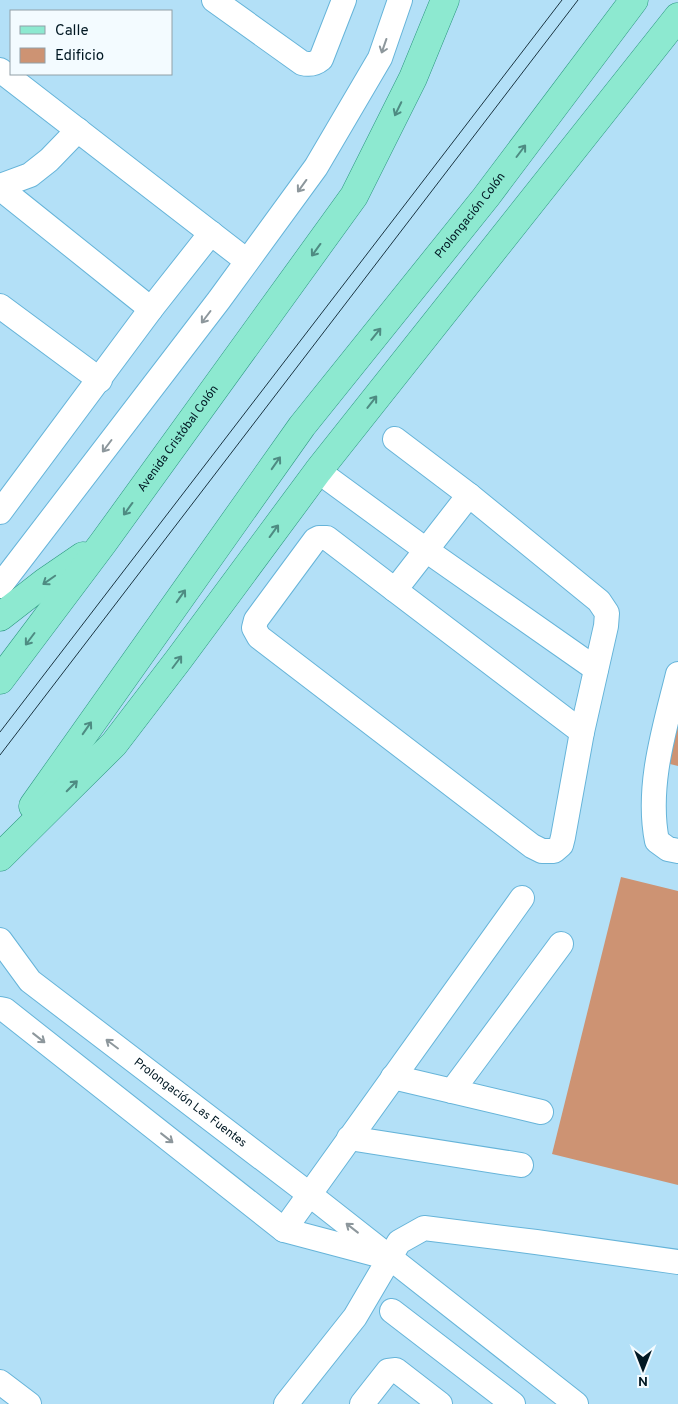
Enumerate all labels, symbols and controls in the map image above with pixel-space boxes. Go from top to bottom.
legend [10,10,172,75]
text: Calle [55,22,89,41]
one-way arrow [379,38,388,53]
text: Edificio [55,47,104,66]
one-way arrow [393,101,402,116]
one-way arrow [515,145,526,158]
street label: Prolongación Colón [432,170,509,262]
one-way arrow [297,179,307,193]
one-way arrow [310,243,321,256]
one-way arrow [200,310,211,323]
one-way arrow [371,328,382,341]
street label: Avenida Cristóbal Colón [134,382,222,496]
one-way arrow [367,396,378,409]
one-way arrow [102,439,113,452]
one-way arrow [271,457,281,471]
one-way arrow [122,502,133,515]
one-way arrow [268,525,279,538]
one-way arrow [42,575,56,585]
one-way arrow [176,590,187,603]
one-way arrow [25,632,36,645]
one-way arrow [172,655,182,669]
one-way arrow [82,722,92,736]
one-way arrow [66,780,78,792]
one-way arrow [32,1032,45,1043]
one-way arrow [105,1039,119,1049]
street label: Prolongación Las Fuentes [130,1055,250,1151]
one-way arrow [160,1133,173,1144]
one-way arrow [345,1223,359,1233]
north arrow [618,1344,668,1394]
text: N [638,1372,648,1389]

